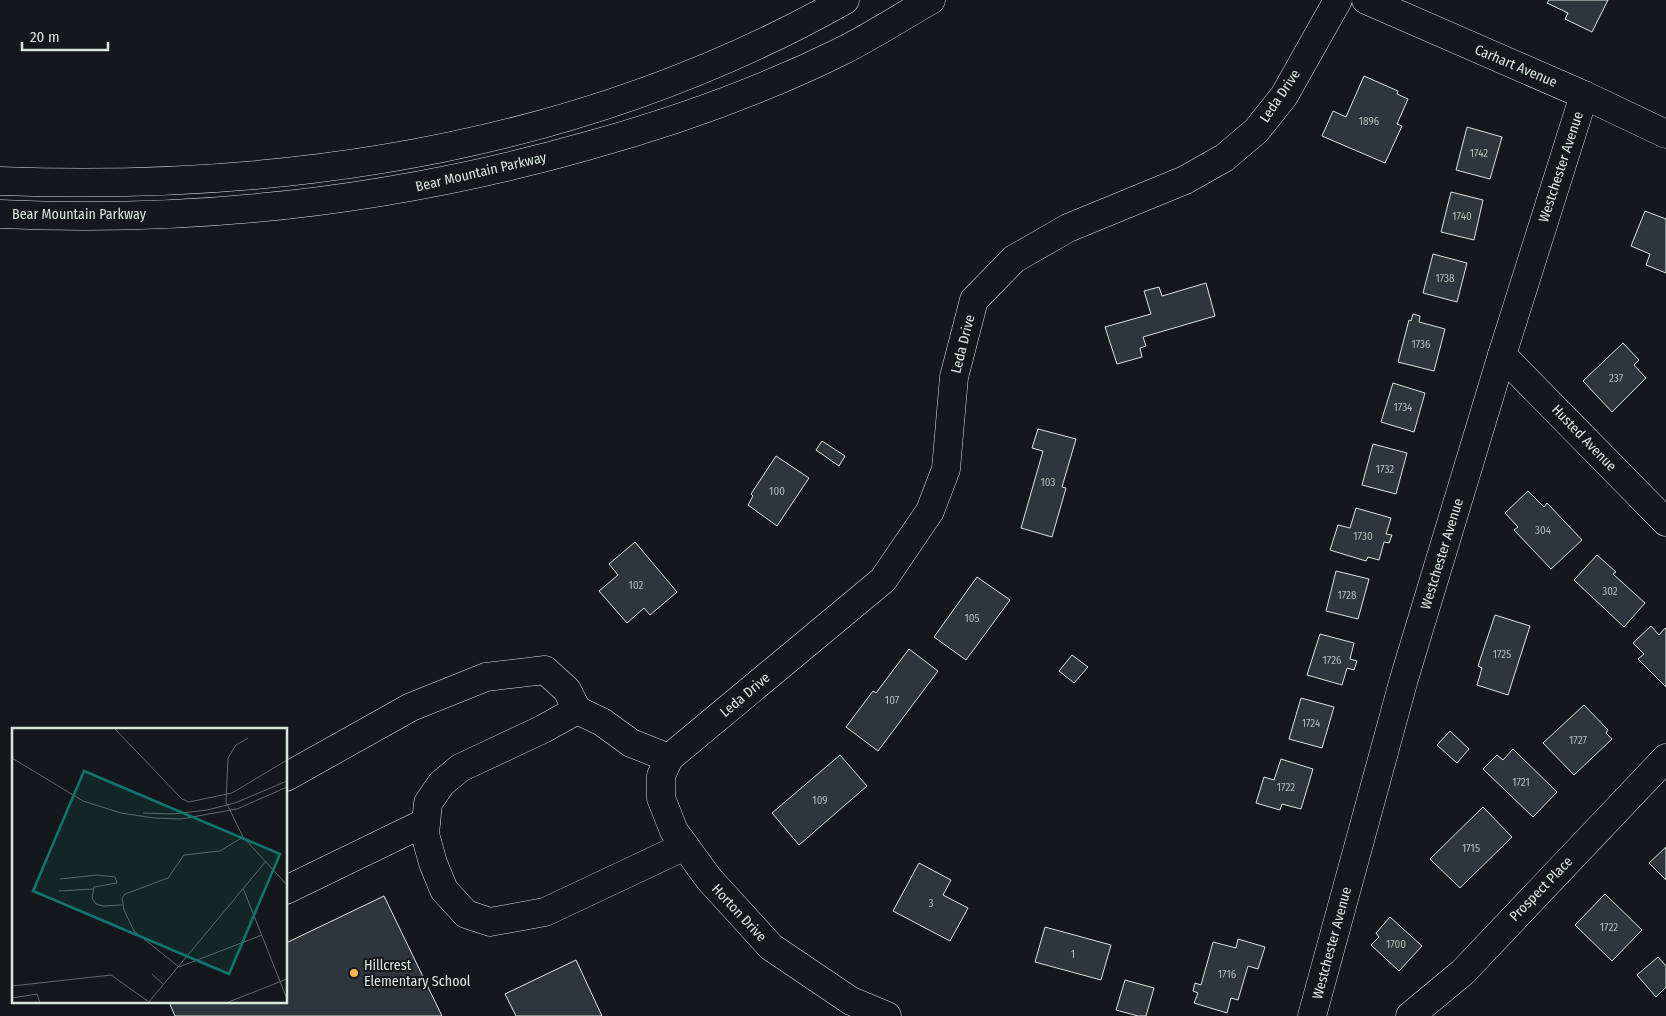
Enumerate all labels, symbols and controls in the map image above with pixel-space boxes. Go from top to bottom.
scale bar [22,20,109,52]
text: 20 m [30,28,60,46]
street label: Carhart Avenue [1472,41,1560,91]
street label: Leda Drive [1256,66,1304,126]
street label: Westchester Avenue [1535,109,1587,225]
house number: 1896 [1359,115,1380,128]
house number: 1742 [1470,147,1488,160]
street label: Bear Mountain Parkway [414,149,549,195]
street label: Bear Mountain Parkway [12,206,147,223]
house number: 1740 [1452,210,1472,223]
house number: 1738 [1435,272,1455,285]
street label: Leda Drive [947,313,979,375]
house number: 1736 [1411,338,1431,351]
house number: 237 [1609,372,1624,385]
house number: 1734 [1394,401,1413,414]
street label: Husted Avenue [1548,401,1620,475]
house number: 1732 [1376,463,1394,476]
house number: 103 [1041,476,1055,489]
house number: 100 [769,485,785,498]
street label: Westchester Avenue [1417,496,1467,612]
house number: 304 [1535,524,1552,537]
house number: 1730 [1353,530,1373,543]
house number: 102 [629,579,644,592]
house number: 302 [1602,585,1618,598]
house number: 1728 [1338,589,1357,602]
house number: 105 [964,612,980,625]
house number: 1725 [1493,648,1511,661]
house number: 1726 [1323,654,1342,667]
street label: Leda Drive [717,669,774,721]
house number: 107 [885,694,900,707]
house number: 1724 [1302,717,1321,730]
inset map [12,728,288,1004]
house number: 1727 [1569,734,1587,747]
house number: 1721 [1512,776,1530,789]
house number: 1722 [1277,781,1295,794]
house number: 109 [812,794,828,807]
house number: 1715 [1462,842,1480,855]
street label: Prospect Place [1506,853,1576,925]
street label: Horton Drive [708,881,770,945]
street label: Westchester Avenue [1309,885,1355,1001]
house number: 3 [929,897,934,910]
house number: 1722 [1600,921,1618,934]
house number: 1700 [1386,938,1406,951]
house number: 1 [1071,948,1075,961]
place label: Hillcrest Elementary School [364,957,471,990]
marker: Hillcrest Elementary School [348,967,360,979]
house number: 1716 [1218,968,1237,981]

